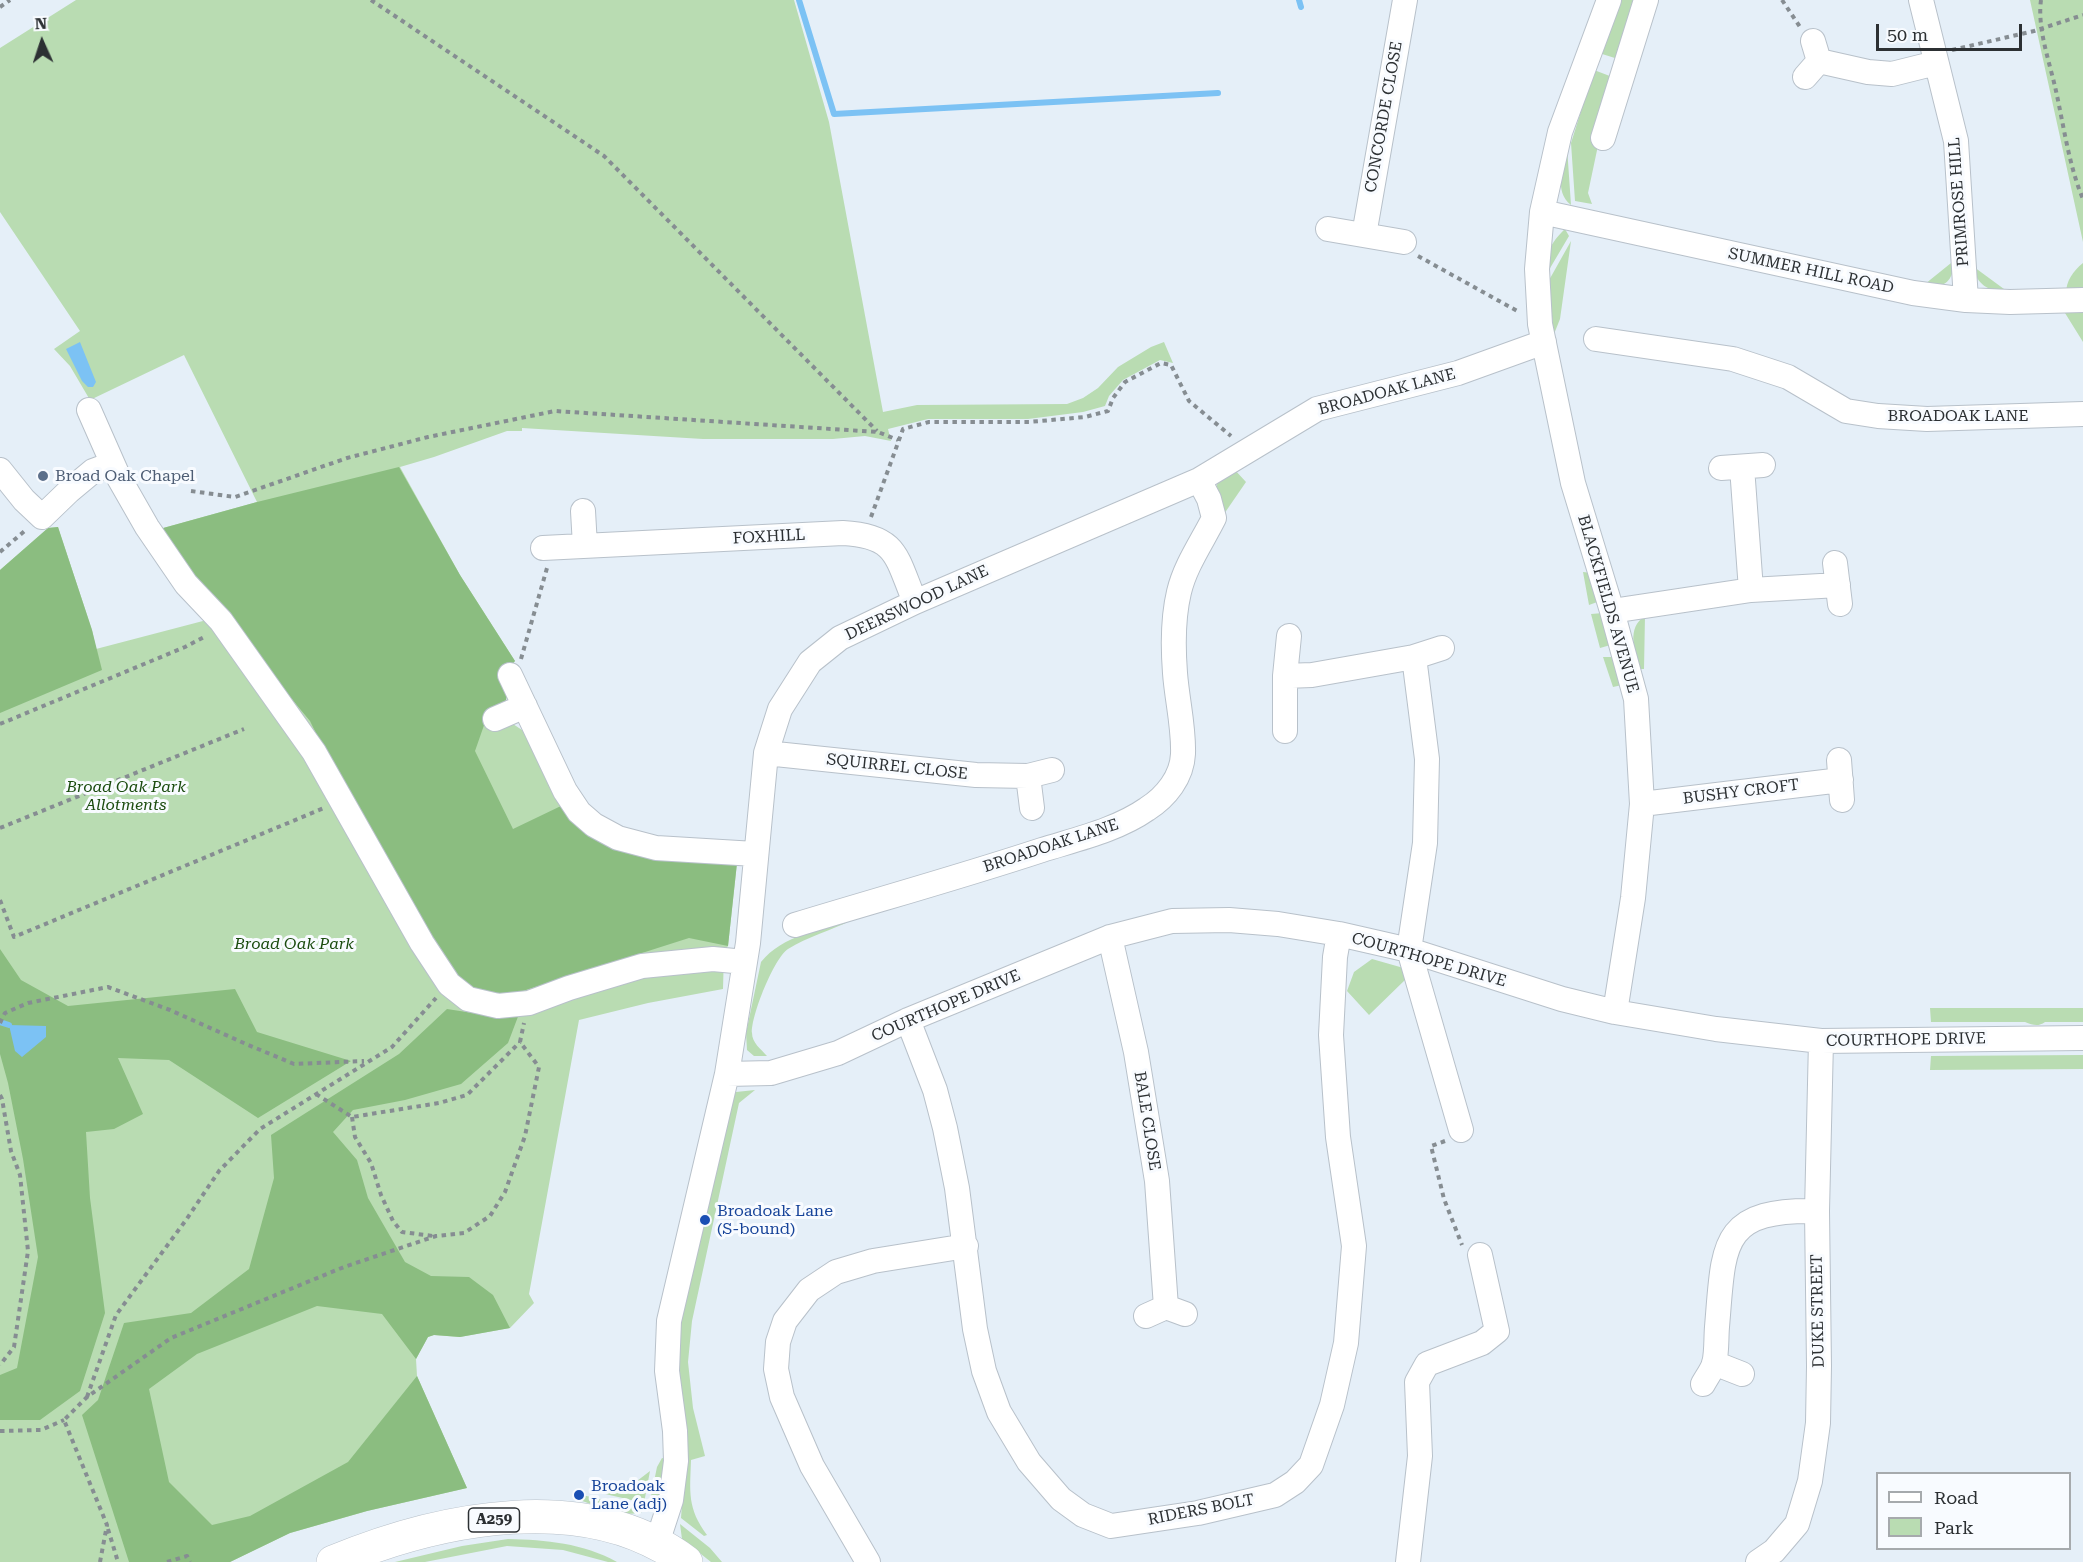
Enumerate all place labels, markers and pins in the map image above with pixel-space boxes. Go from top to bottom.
place label: Broad Oak Chapel [55,466,195,486]
marker: Broad Oak Chapel [36,469,50,483]
place label: Broadoak Lane (S-bound) [717,1201,833,1239]
marker: Broadoak Lane (S-bound) [698,1213,712,1227]
place label: Broadoak Lane (adj) [591,1476,667,1514]
marker: Broadoak Lane (adj) [572,1488,586,1502]

